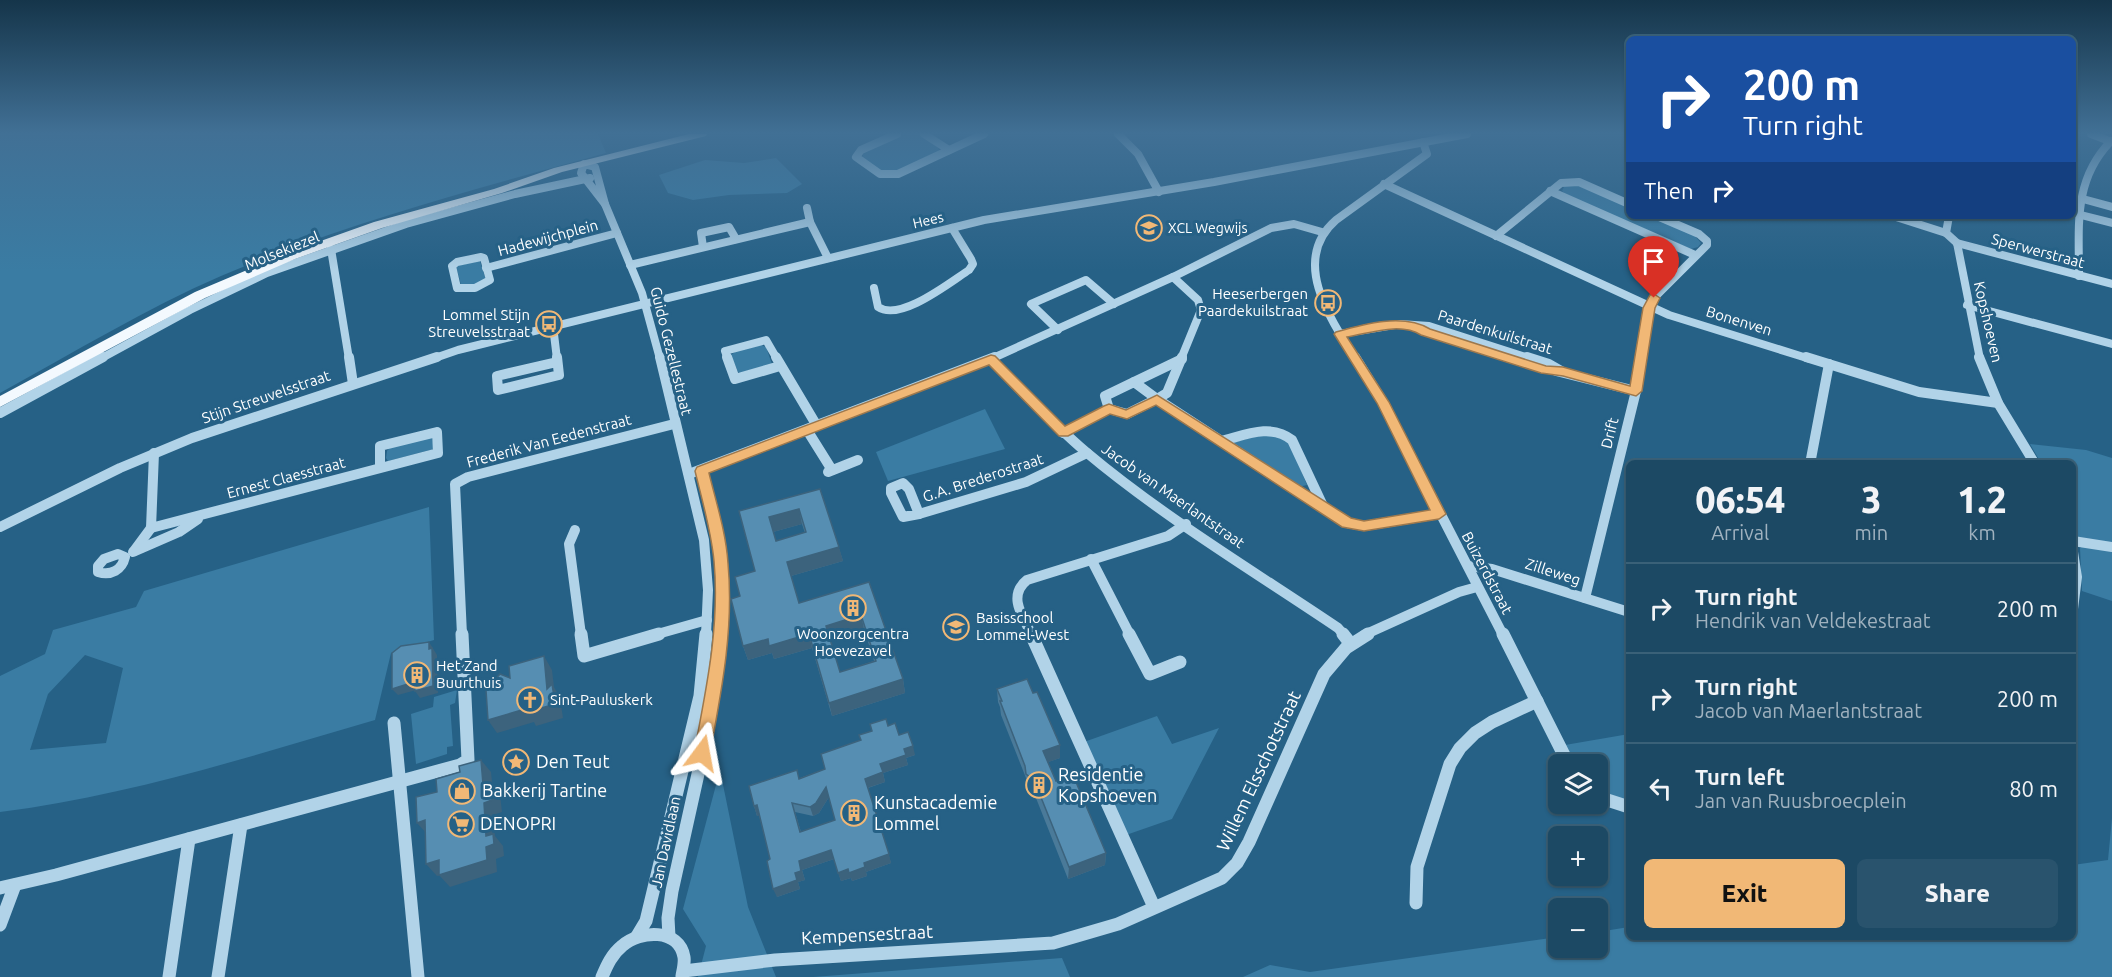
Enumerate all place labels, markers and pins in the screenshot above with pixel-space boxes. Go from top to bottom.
school or university icon: XCL Wegwijs [1134,213,1164,243]
place label: XCL Wegwijs [1168,220,1248,236]
pin [1628,236,1679,298]
place label: Heeserbergen Paardekuilstraat [1198,285,1308,319]
bus stop icon: Heeserbergen Paardekuilstraat [1313,288,1343,318]
place label: Lommel Stijn Streuvelsstraat [428,306,530,340]
bus stop icon: Lommel Stijn Streuvelsstraat [534,309,564,339]
building icon: Woonzorgcentra Hoevezavel [838,593,868,623]
place label: Basisschool Lommel-West [976,609,1069,643]
school or university icon: Basisschool Lommel-West [941,612,971,642]
place label: Woonzorgcentra Hoevezavel [797,625,909,659]
place label: Het Zand Buurthuis [436,657,502,691]
building icon: Het Zand Buurthuis [402,660,432,690]
church icon: Sint-Pauluskerk [515,685,545,715]
place label: Sint-Pauluskerk [550,691,653,708]
place icon: Den Teut [501,747,531,777]
place label: Den Teut [536,751,609,771]
place label: Residentie Kopshoeven [1058,764,1157,805]
building icon: Residentie Kopshoeven [1024,770,1054,800]
shop icon: Bakkerij Tartine [447,776,477,806]
place label: Bakkerij Tartine [482,780,607,800]
place label: Kunstacademie Lommel [874,792,997,833]
building icon: Kunstacademie Lommel [839,798,869,828]
supermarket icon: DENOPRI [446,809,476,839]
place label: DENOPRI [480,813,556,833]

